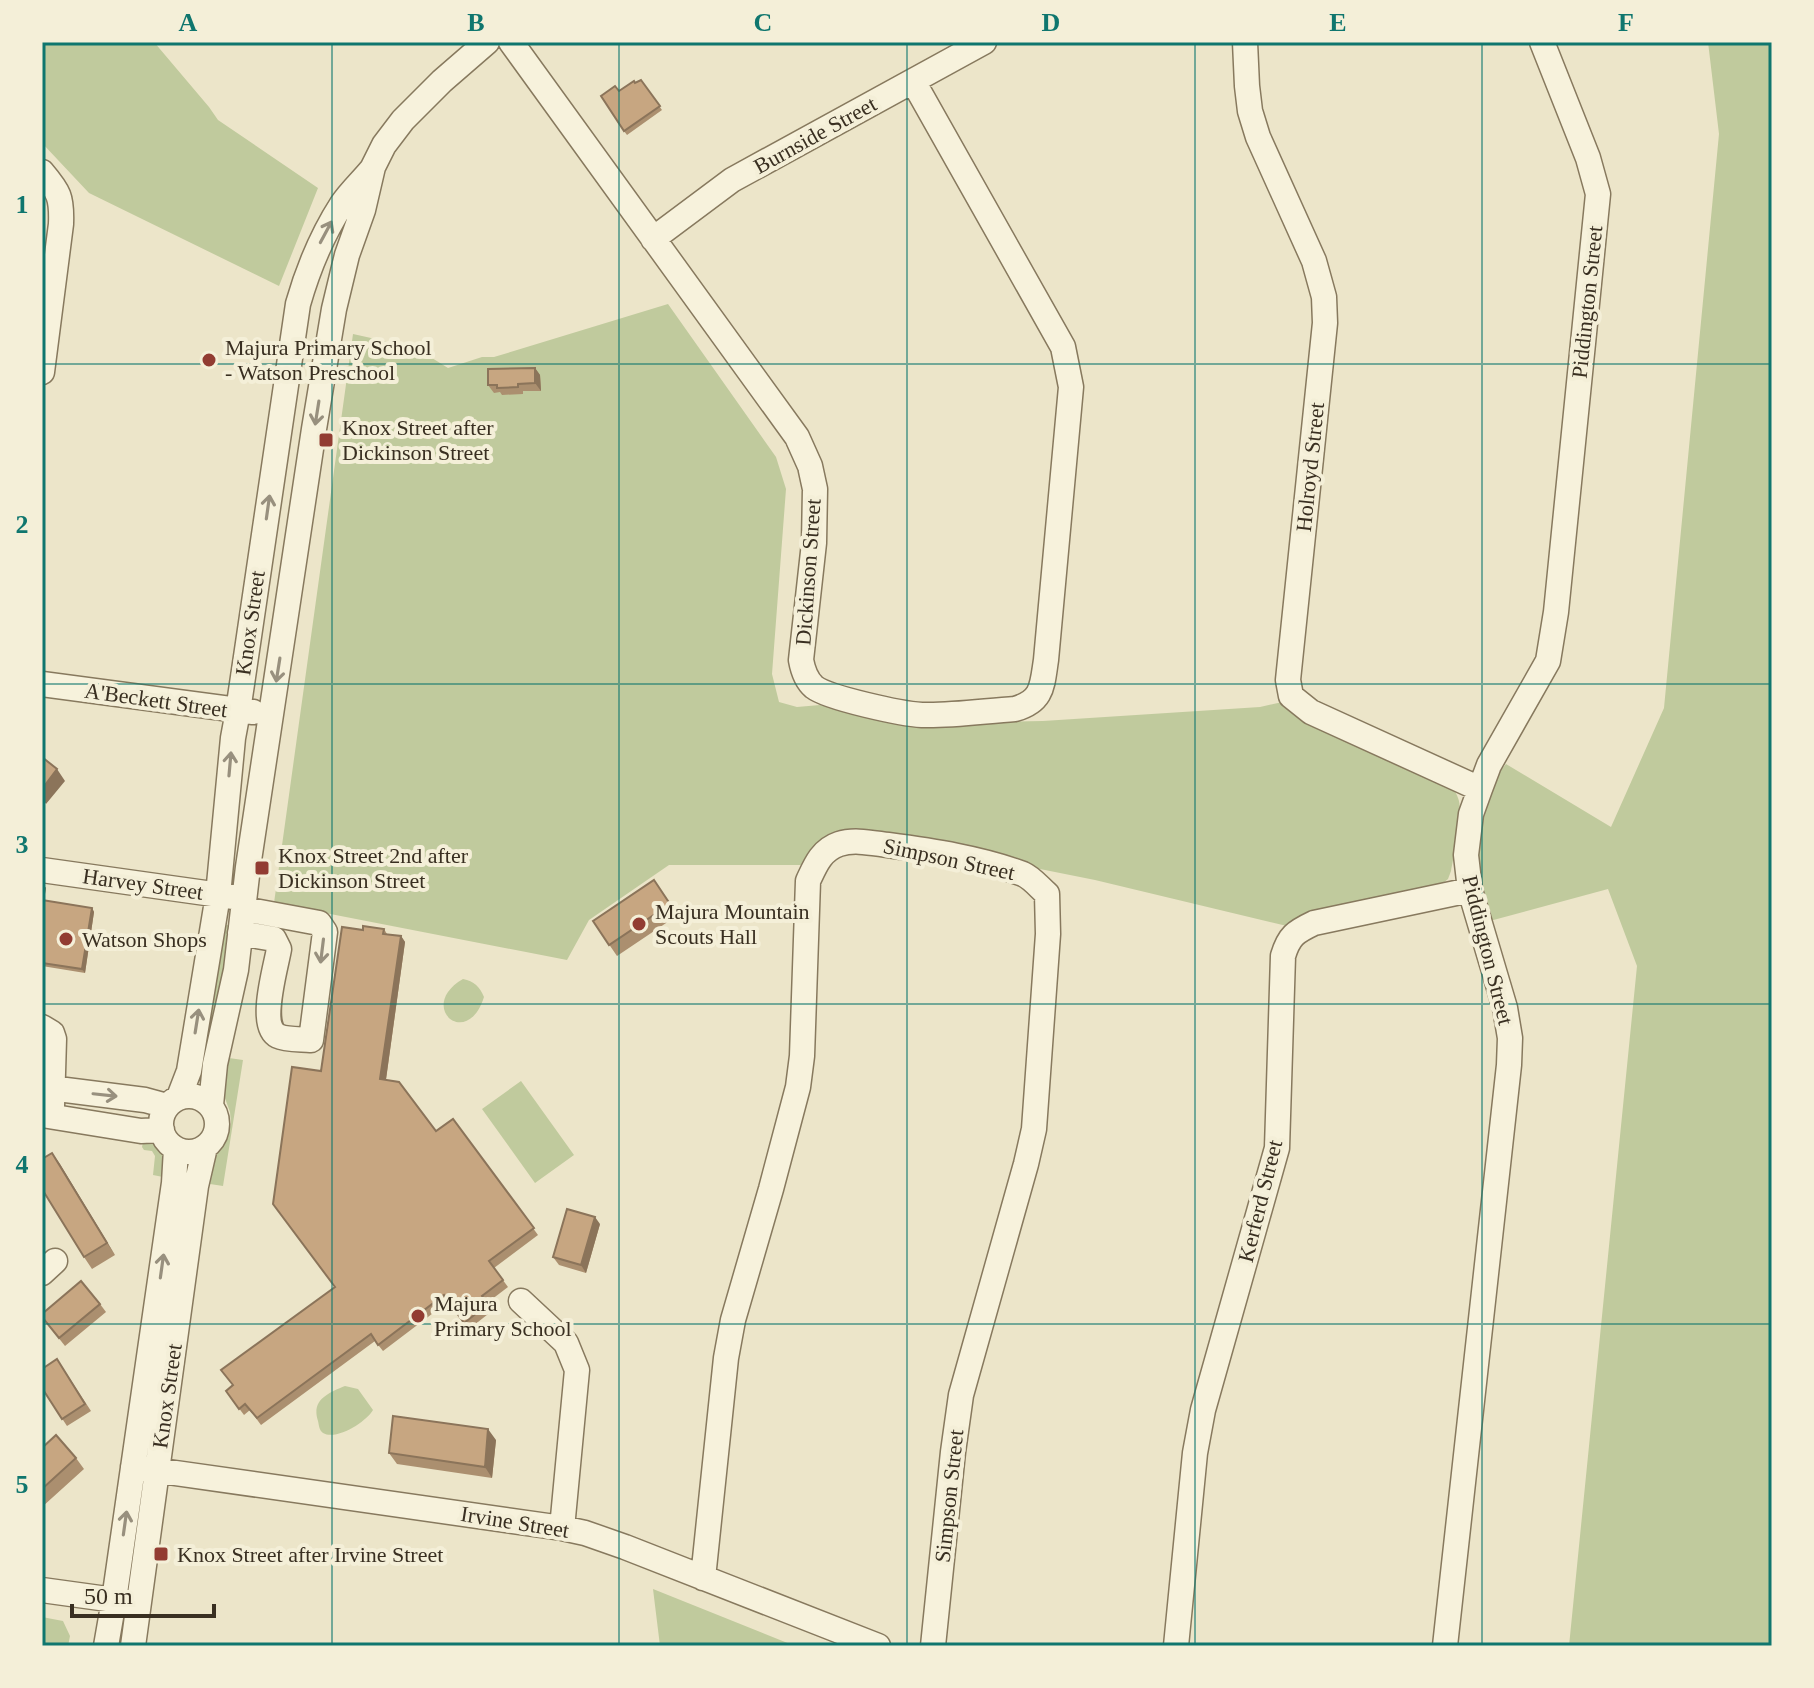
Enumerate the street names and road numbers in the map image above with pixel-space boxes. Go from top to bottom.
street label: Burnside Street [749,91,881,179]
street label: Piddington Street [1567,224,1607,380]
street label: Holroyd Street [1291,401,1329,533]
street label: Dickinson Street [790,498,826,646]
street label: Knox Street [230,569,270,677]
street label: A'Beckett Street [83,678,229,722]
street label: Simpson Street [881,833,1017,885]
street label: Harvey Street [81,863,205,905]
street label: Piddington Street [1457,873,1519,1027]
street label: Kerferd Street [1233,1137,1287,1265]
street label: Knox Street [147,1342,187,1450]
street label: Simpson Street [930,1428,968,1564]
street label: Irvine Street [459,1501,571,1543]

